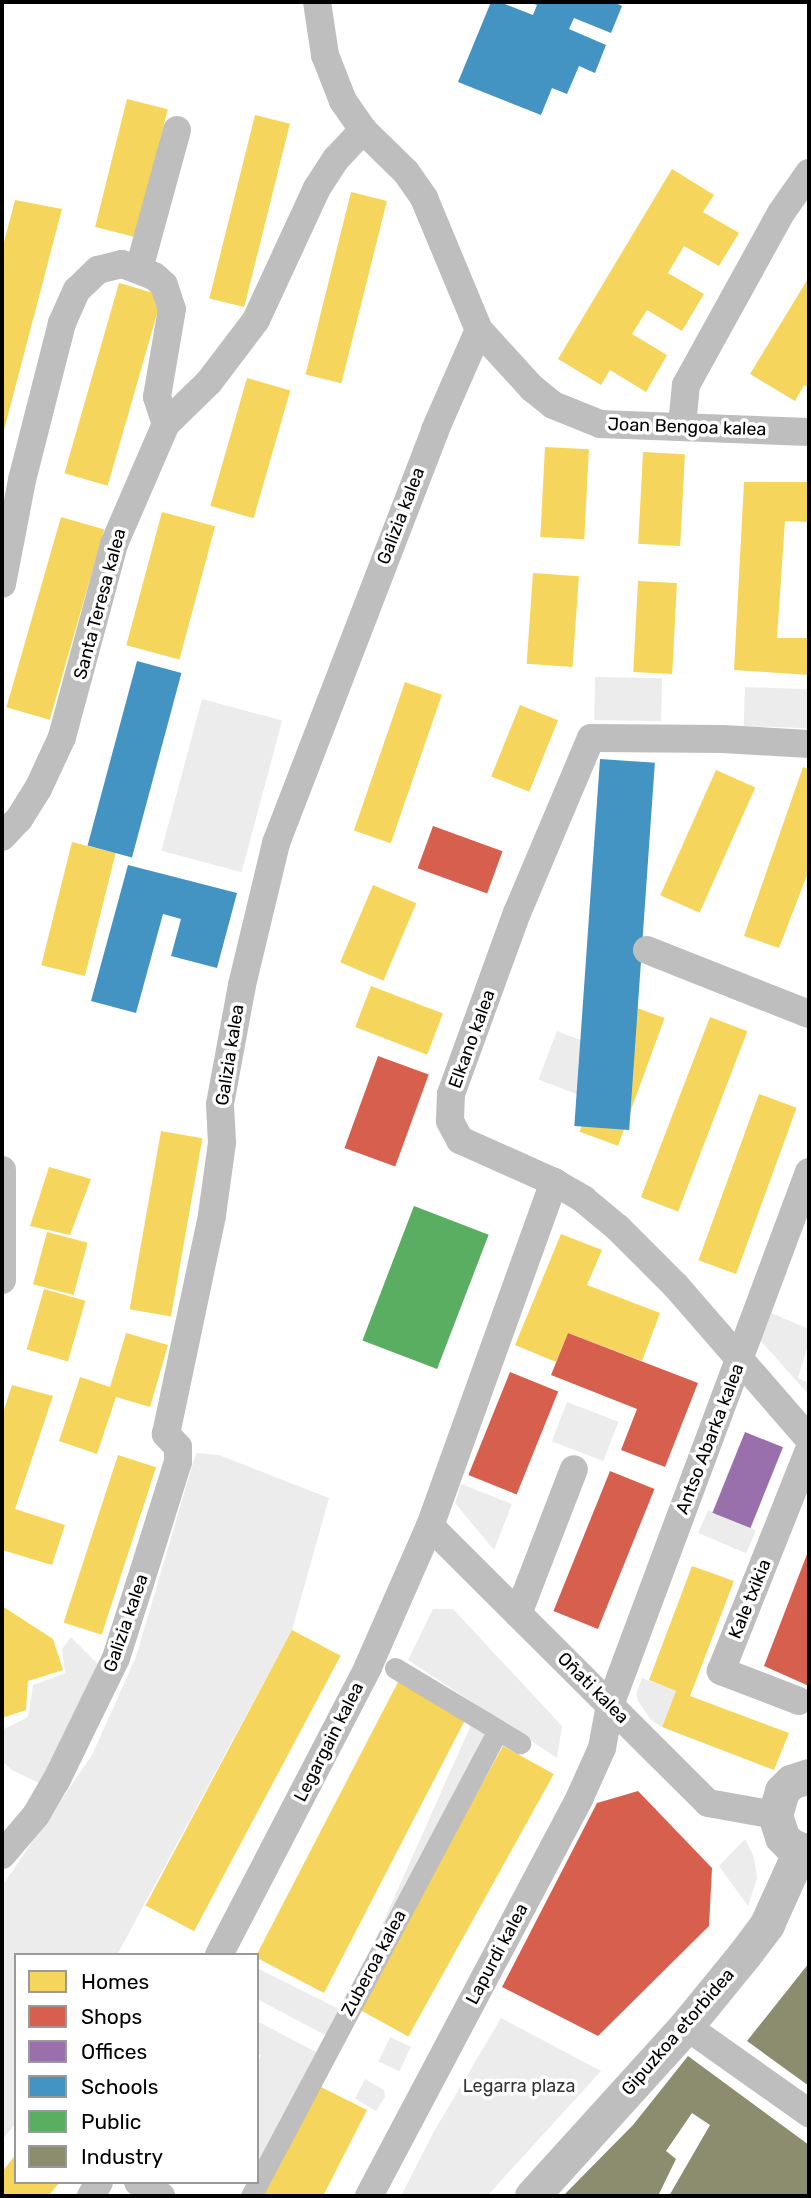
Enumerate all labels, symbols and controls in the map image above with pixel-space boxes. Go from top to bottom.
street label: Joan Bengoa kalea [607,413,767,441]
street label: Galizia kalea [373,464,429,568]
street label: Santa Teresa kalea [69,526,131,682]
street label: Elkano kalea [444,987,500,1091]
street label: Galizia kalea [211,1003,249,1107]
street label: Antso Abarka kalea [671,1360,749,1518]
street label: Kale txikia [724,1556,776,1642]
street label: Galizia kalea [99,1571,153,1675]
street label: Oñati kalea [553,1648,633,1728]
street label: Legargain kalea [290,1679,368,1805]
street label: Lapurdi kalea [461,1900,533,2008]
street label: Zuberoa kalea [337,1906,411,2020]
legend [14,1953,259,2184]
street label: Gipuzkoa etorbidea [617,1964,739,2100]
text: Homes [81,1969,149,1994]
text: Shops [81,2004,142,2029]
text: Offices [81,2039,147,2064]
text: Schools [81,2074,158,2099]
park label: Legarra plaza [463,2075,575,2097]
text: Public [81,2109,141,2134]
text: Industry [81,2144,163,2169]

